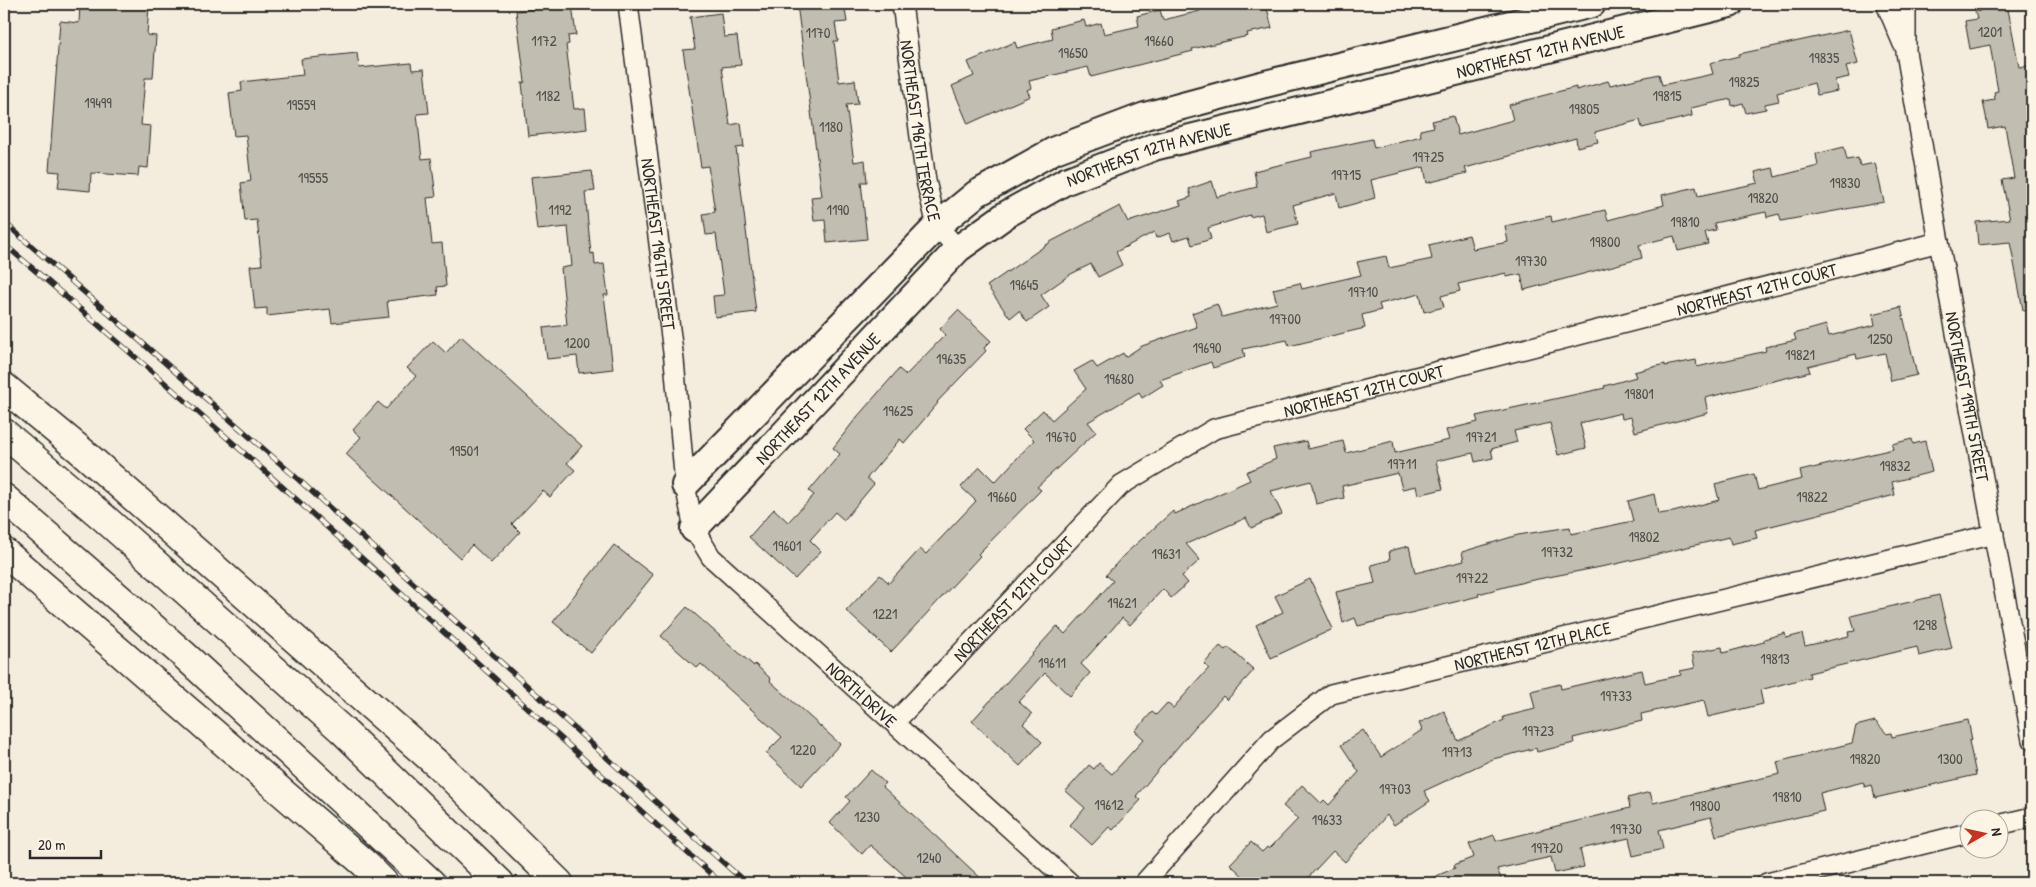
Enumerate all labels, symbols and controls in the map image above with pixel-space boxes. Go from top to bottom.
street label: NORTHEAST 12TH AVENUE [1454,18,1627,84]
house number: 1201 [1978,21,2002,42]
house number: 1170 [805,22,831,43]
house number: 1172 [531,30,557,51]
house number: 19660 [1144,30,1174,51]
street label: NORTHEAST 196TH TERRACE [895,38,948,224]
house number: 19650 [1058,42,1088,63]
house number: 19835 [1809,47,1840,68]
house number: 19825 [1729,71,1760,92]
house number: 1182 [536,85,560,106]
house number: 19815 [1652,85,1682,106]
house number: 19499 [84,92,112,113]
house number: 19559 [286,94,316,115]
house number: 19805 [1569,98,1600,119]
house number: 1180 [819,116,843,137]
street label: NORTHEAST 12TH AVENUE [1062,116,1234,192]
house number: 19725 [1412,146,1445,167]
street label: NORTHEAST 196TH STREET [636,157,683,332]
house number: 19715 [1331,164,1362,185]
house number: 19555 [298,167,329,188]
house number: 19830 [1830,172,1861,193]
house number: 19820 [1747,187,1779,208]
house number: 1192 [548,199,572,220]
house number: 1190 [826,199,850,220]
house number: 19810 [1670,211,1700,232]
house number: 19800 [1590,231,1621,252]
house number: 19730 [1515,250,1547,271]
street label: NORTHEAST 12TH COURT [1674,256,1840,322]
house number: 19645 [1010,274,1039,295]
house number: 19710 [1348,281,1379,302]
house number: 19700 [1269,308,1301,329]
street label: NORTHEAST 199TH STREET [1940,309,1996,484]
street label: NORTHEAST 12TH AVENUE [749,327,886,469]
house number: 1250 [1867,328,1893,349]
house number: 1200 [564,332,590,353]
house number: 19690 [1192,337,1222,358]
house number: 19821 [1785,344,1815,365]
house number: 19635 [936,348,967,369]
street label: NORTHEAST 12TH COURT [1281,358,1447,423]
house number: 19680 [1104,368,1134,389]
house number: 19801 [1624,383,1654,404]
house number: 19625 [883,400,914,421]
house number: 19670 [1045,426,1077,447]
house number: 19721 [1466,426,1496,447]
house number: 19501 [449,440,479,461]
house number: 19711 [1387,453,1417,474]
house number: 19832 [1879,455,1911,476]
house number: 19660 [987,486,1017,507]
house number: 19822 [1796,486,1828,507]
house number: 19802 [1628,526,1660,547]
street label: NORTHEAST 12TH COURT [947,530,1079,667]
house number: 19601 [772,535,802,556]
house number: 19732 [1541,541,1573,562]
house number: 19631 [1151,543,1181,564]
house number: 19722 [1456,567,1488,588]
house number: 19621 [1107,592,1137,613]
house number: 1221 [873,603,897,624]
street label: NORTHEAST 12TH PLACE [1452,614,1613,676]
house number: 1298 [1913,614,1937,635]
house number: 19813 [1760,648,1790,669]
house number: 19611 [1038,652,1066,673]
street label: NORTH DRIVE [821,655,903,733]
house number: 19733 [1600,685,1632,706]
house number: 19723 [1522,720,1554,741]
house number: 1220 [790,739,816,760]
house number: 19713 [1442,741,1473,762]
house number: 19820 [1849,748,1881,769]
house number: 1300 [1937,748,1963,769]
house number: 19703 [1379,778,1411,799]
house number: 19810 [1772,786,1802,807]
house number: 19612 [1094,794,1124,815]
house number: 19800 [1690,795,1721,816]
house number: 1230 [854,806,880,827]
house number: 19633 [1312,809,1342,830]
north arrow [1958,810,2008,860]
house number: 19730 [1610,818,1642,839]
scale bar [30,827,101,859]
text: N [1987,827,2007,838]
text: 20 m [38,834,65,855]
house number: 19720 [1531,837,1563,858]
house number: 1240 [917,847,942,868]

